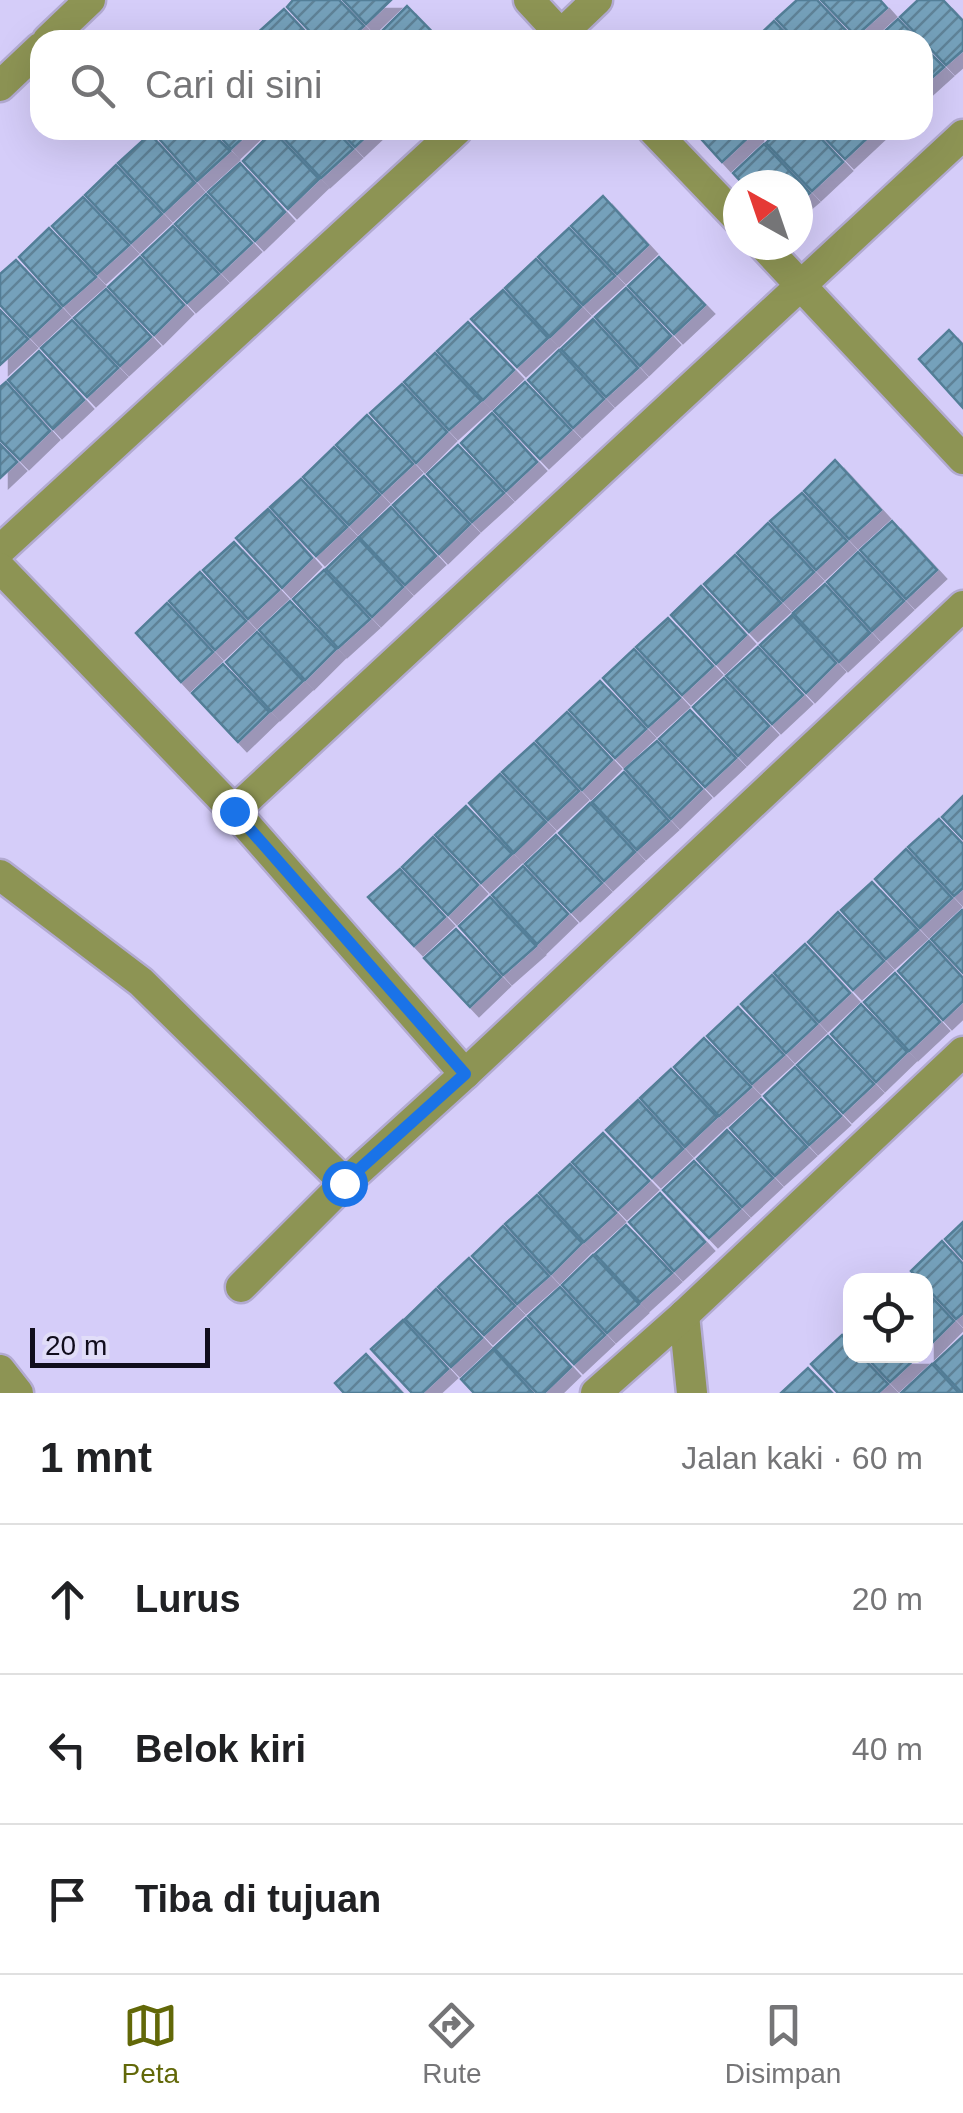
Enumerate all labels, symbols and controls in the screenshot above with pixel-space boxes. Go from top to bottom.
search box [30,30,933,140]
icon: search [65,58,120,113]
text: Cari di sini [145,64,322,106]
north arrow [723,170,813,260]
route end [212,789,258,835]
route start [322,1161,368,1207]
map controls [843,1273,933,1363]
button: locate [843,1273,933,1363]
scale bar [30,1323,210,1368]
text: 20 m [45,1330,107,1361]
text: 1 mnt [40,1434,152,1481]
text: Jalan kaki · 60 m [681,1440,923,1476]
icon: ahead [40,1572,95,1627]
text: Lurus [135,1578,241,1620]
text: 20 m [852,1581,923,1617]
icon: left [40,1722,95,1777]
text: Belok kiri [135,1728,306,1770]
text: 40 m [852,1731,923,1767]
icon: arrive [40,1872,95,1927]
text: Tiba di tujuan [135,1878,381,1920]
tab: Peta [122,1998,179,2090]
tab: Rute [422,1998,482,2090]
tab: Disimpan [725,1998,841,2090]

